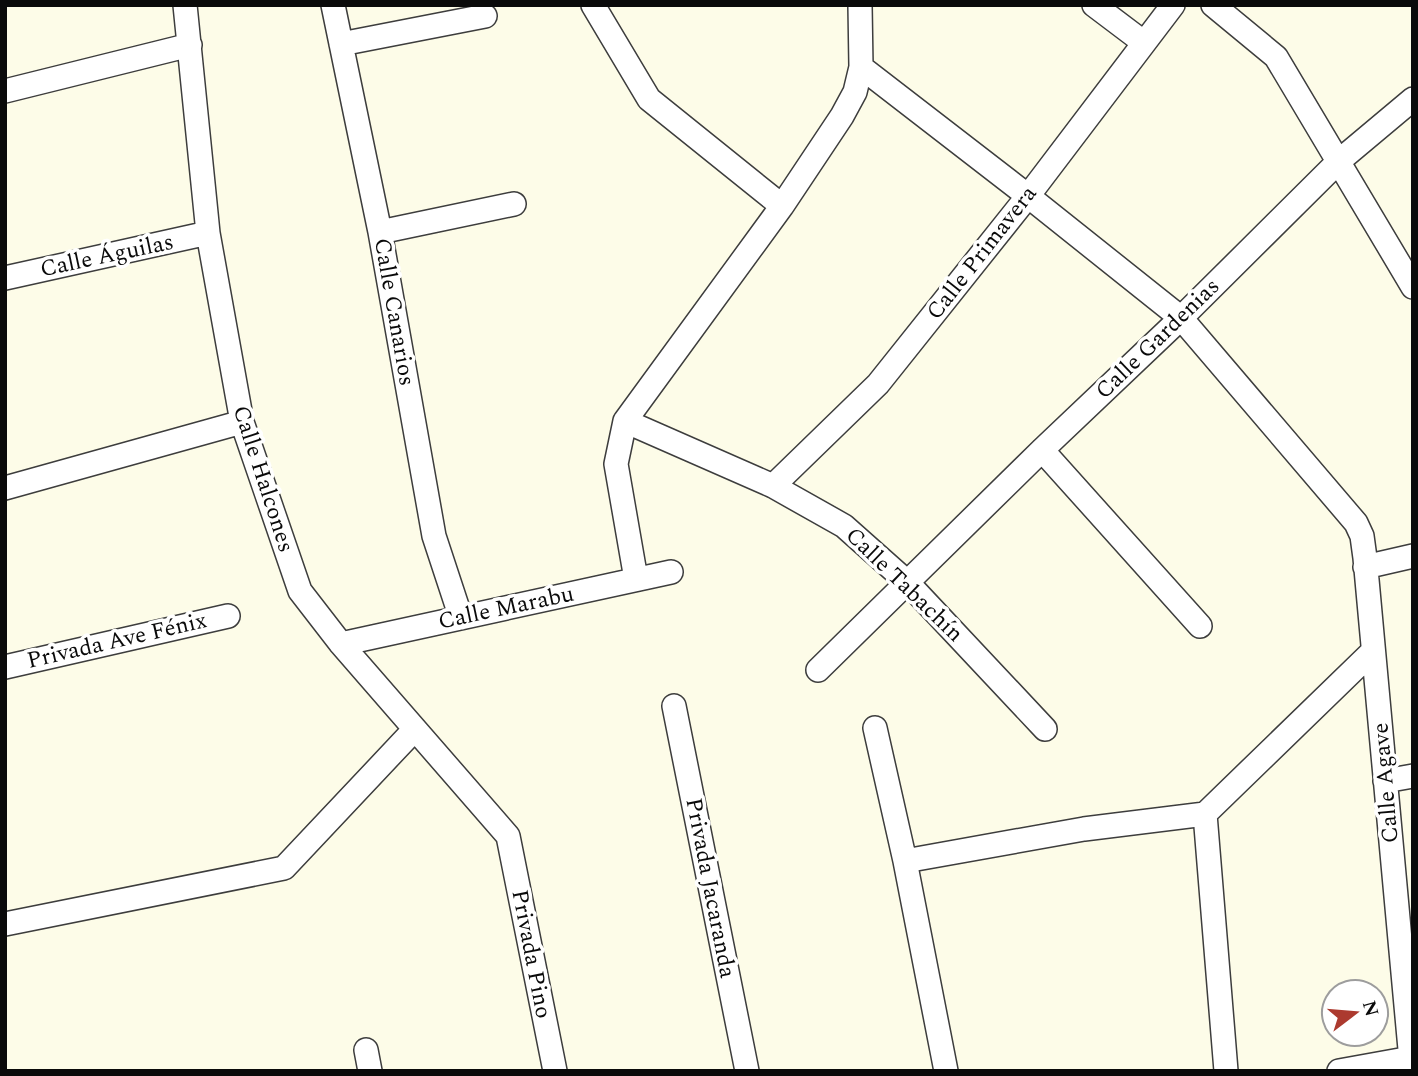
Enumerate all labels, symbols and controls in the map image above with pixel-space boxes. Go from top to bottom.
street label: Calle Primavera [918,178,1046,328]
street label: Calle Águilas [37,225,177,287]
street label: Calle Canarios [364,235,424,389]
street label: Calle Gardenias [1088,270,1228,408]
street label: Calle Halcones [223,401,303,557]
street label: Calle Tabachín [837,519,971,651]
street label: Calle Marabu [435,577,577,639]
street label: Privada Ave Fénix [24,603,210,679]
street label: Calle Agave [1363,721,1409,845]
street label: Privada Jacaranda [675,795,745,981]
street label: Privada Pino [501,887,561,1021]
north arrow [1320,978,1390,1048]
text: N [1354,997,1386,1020]

